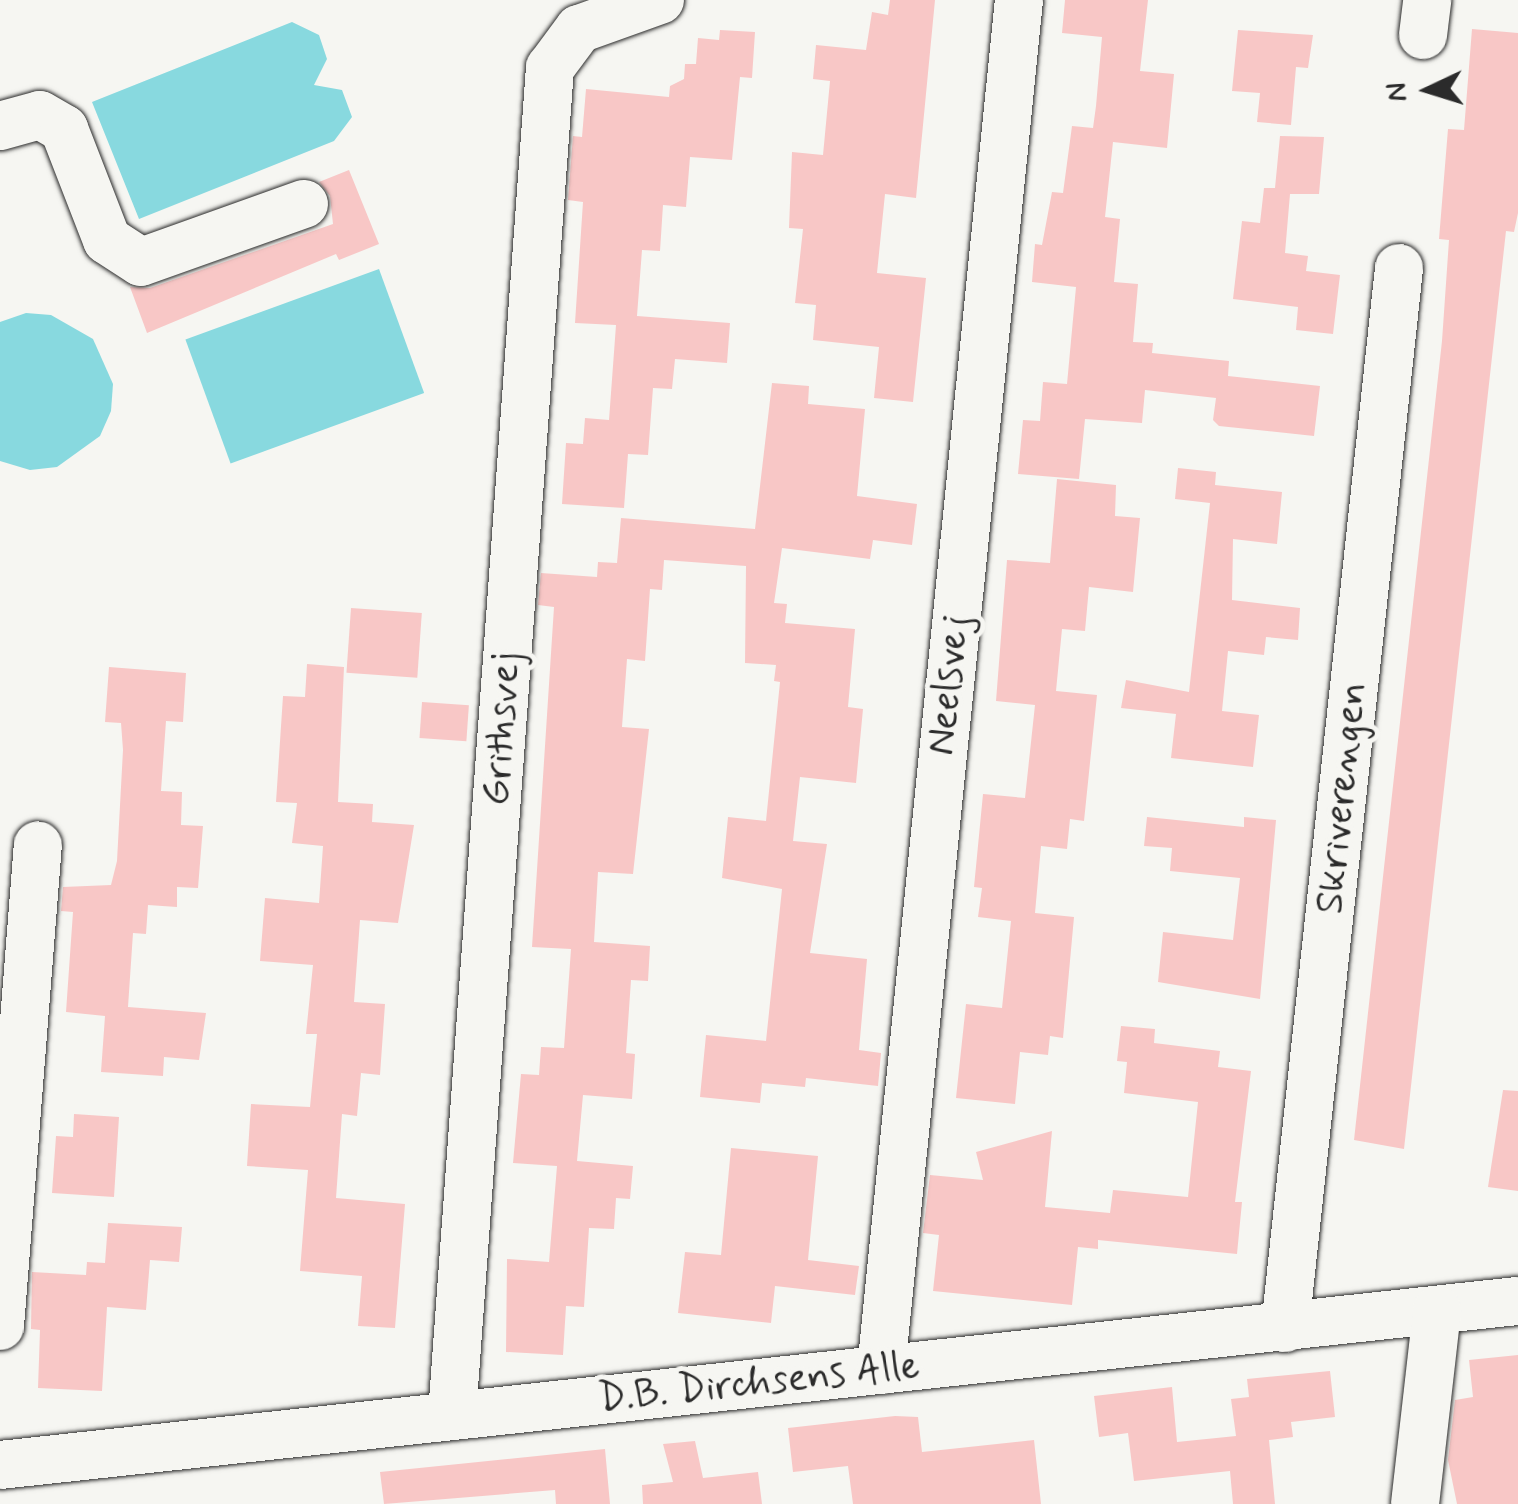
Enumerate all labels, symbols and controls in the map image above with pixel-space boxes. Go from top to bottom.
north arrow [1378,40,1478,140]
text: N [1378,82,1417,103]
street label: Neelsvej [918,612,980,758]
street label: Grithsvej [473,651,531,807]
street label: Skriverengen [1306,680,1378,916]
street label: D.B. Dirchsens Alle [595,1342,923,1424]

